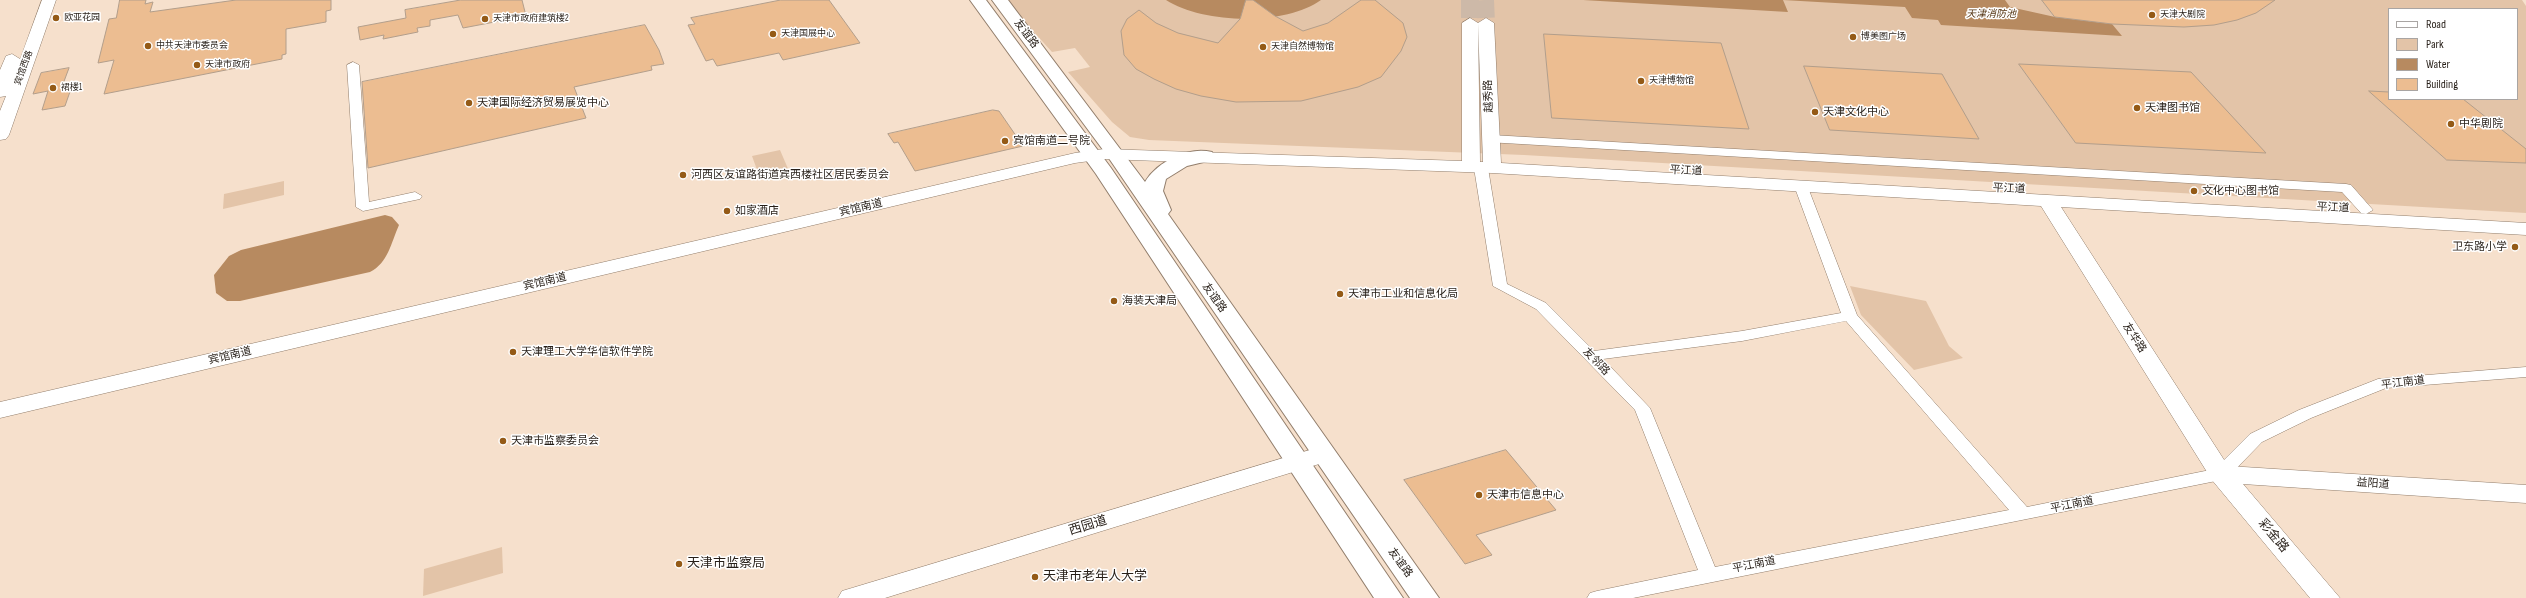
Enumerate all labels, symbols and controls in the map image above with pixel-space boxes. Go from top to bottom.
water label: 天津消防池 [1966,8,2016,20]
legend [2388,8,2518,100]
marker: 天津大剧院 [2147,10,2157,20]
place label: 天津大剧院 [2160,10,2205,20]
marker: 欧亚花园 [51,13,61,23]
place label: 欧亚花园 [64,13,100,23]
marker: 天津市政府建筑楼2 [480,14,490,24]
place label: 天津市政府建筑楼2 [493,14,569,24]
street label: 友谊路 [1011,17,1041,51]
text: Road [2426,17,2446,32]
marker: 天津国展中心 [768,29,778,39]
place label: 天津国展中心 [781,29,835,39]
marker: 博美图广场 [1848,32,1858,42]
place label: 博美图广场 [1861,32,1906,42]
text: Park [2426,37,2444,52]
marker: 中共天津市委员会 [143,41,153,51]
place label: 中共天津市委员会 [156,41,228,51]
marker: 天津自然博物馆 [1258,42,1268,52]
place label: 天津自然博物馆 [1271,42,1334,52]
street label: 宾馆西路 [13,49,35,87]
text: Water [2426,57,2450,72]
marker: 天津市政府 [192,60,202,70]
place label: 天津市政府 [205,60,250,70]
marker: 天津博物馆 [1636,76,1646,86]
place label: 天津博物馆 [1649,76,1694,86]
text: Building [2426,77,2458,92]
street label: 越秀路 [1482,79,1496,113]
marker: 裙楼1 [48,83,58,93]
place label: 裙楼1 [61,83,82,93]
place label: 天津国际经济贸易展览中心 [477,96,609,110]
marker: 天津国际经济贸易展览中心 [464,98,474,108]
place label: 天津图书馆 [2145,101,2200,115]
marker: 天津图书馆 [2132,103,2142,113]
place label: 天津文化中心 [1823,105,1889,119]
marker: 天津文化中心 [1810,107,1820,117]
place label: 中华剧院 [2459,117,2503,131]
marker: 中华剧院 [2446,119,2456,129]
place label: 宾馆南道二号院 [1013,134,1090,148]
marker: 宾馆南道二号院 [1000,136,1010,146]
street label: 平江道 [1669,164,1703,178]
place label: 河西区友谊路街道宾西楼社区居民委员会 [691,168,889,182]
marker: 河西区友谊路街道宾西楼社区居民委员会 [678,170,688,180]
street label: 平江道 [1992,182,2026,196]
place label: 文化中心图书馆 [2202,184,2279,198]
marker: 文化中心图书馆 [2189,186,2199,196]
street label: 宾馆南道 [838,197,884,219]
street label: 平江道 [2316,201,2350,215]
place label: 如家酒店 [735,204,779,218]
marker: 如家酒店 [722,206,732,216]
place label: 卫东路小学 [2452,240,2507,254]
marker: 卫东路小学 [2510,242,2520,252]
street label: 宾馆南道 [522,271,568,293]
street label: 友谊路 [1199,281,1229,315]
place label: 天津市工业和信息化局 [1348,287,1458,301]
marker: 天津市工业和信息化局 [1335,289,1345,299]
place label: 海装天津局 [1122,294,1177,308]
marker: 海装天津局 [1109,296,1119,306]
street label: 友华路 [2119,321,2149,355]
street label: 宾馆南道 [207,345,253,367]
place label: 天津理工大学华信软件学院 [521,345,653,359]
street label: 友邻路 [1580,346,1612,378]
marker: 天津理工大学华信软件学院 [508,347,518,357]
street label: 平江南道 [2380,374,2426,392]
place label: 天津市监察委员会 [511,434,599,448]
marker: 天津市监察委员会 [498,436,508,446]
street label: 益阳道 [2356,476,2390,492]
place label: 天津市信息中心 [1487,488,1564,502]
marker: 天津市信息中心 [1474,490,1484,500]
street label: 平江南道 [2049,494,2095,516]
street label: 西园道 [1067,513,1109,539]
street label: 彩金路 [2254,516,2292,556]
street label: 友谊路 [1385,546,1415,580]
street label: 平江南道 [1731,554,1777,576]
place label: 天津市监察局 [687,556,765,572]
marker: 天津市监察局 [674,559,684,569]
place label: 天津市老年人大学 [1043,569,1147,585]
marker: 天津市老年人大学 [1030,572,1040,582]

